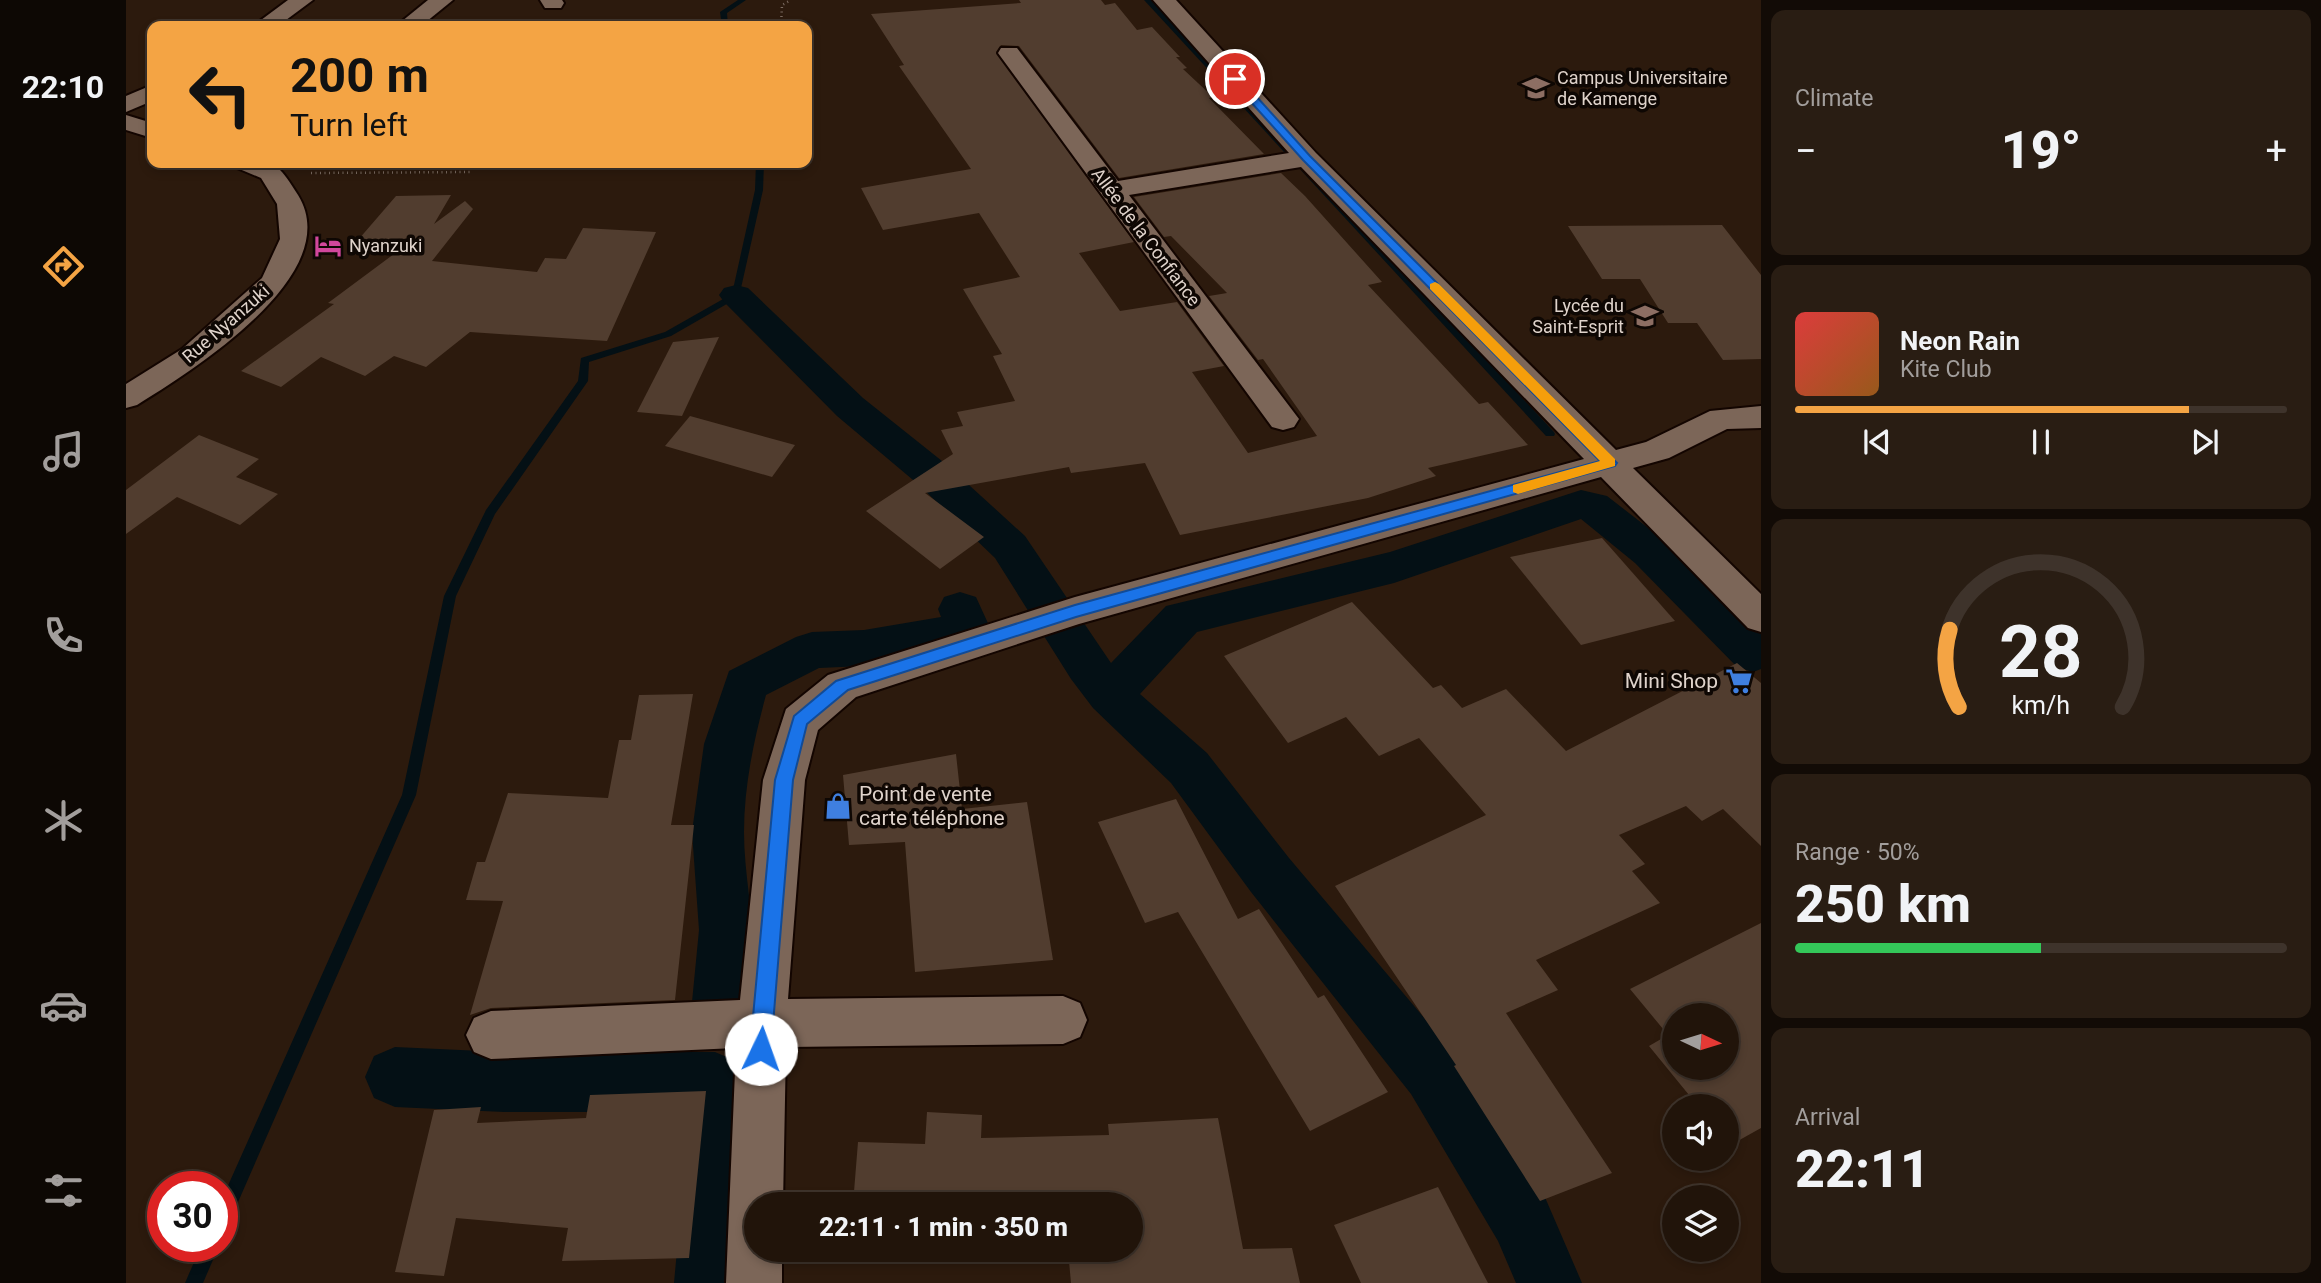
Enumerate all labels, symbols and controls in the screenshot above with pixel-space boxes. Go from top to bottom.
text: 200 m [290,47,429,104]
icon: left [175,49,266,140]
pin [1205,49,1265,109]
icon: arrive [1216,60,1254,98]
place label: Campus Universitaire de Kamenge [1557,67,1728,109]
text: 22:10 [22,68,104,106]
school or university icon: Campus Universitaire de Kamenge [1521,73,1551,103]
text: Climate [1795,85,1874,112]
text: Turn left [290,106,408,144]
text: 19° [2001,120,2081,181]
text: − [1795,129,1817,173]
text: + [2265,129,2287,173]
street label: Allée de la Confiance [1088,164,1205,310]
hotel icon: Nyanzuki [313,231,343,261]
place label: Nyanzuki [349,235,422,256]
icon: directions [39,242,88,291]
street label: Rue Nyanzuki [178,280,273,367]
place label: Lycée du Saint-Esprit [1532,295,1624,337]
school or university icon: Lycée du Saint-Esprit [1630,301,1660,331]
text: Neon Rain [1900,326,2020,356]
text: Kite Club [1900,356,1992,383]
icon: previous [1858,423,1896,461]
icon: pause [2022,423,2060,461]
icon: next [2186,423,2224,461]
icon: music [39,427,88,476]
text: 28 [1999,610,2083,696]
icon: phone [39,611,88,660]
supermarket icon: Mini Shop [1724,666,1754,696]
place label: Mini Shop [1625,669,1718,693]
text: km/h [2012,691,2070,720]
place label: Point de vente carte téléphone [859,782,1005,830]
shop icon: Point de vente carte téléphone [823,791,853,821]
icon: climate [39,796,88,845]
text: Range · 50% [1795,839,1920,866]
text: 250 km [1795,874,1971,935]
icon: car [39,981,88,1030]
north arrow [1662,1003,1740,1080]
map controls [1662,1003,1739,1262]
position arrow [724,1012,798,1086]
button: sound [1662,1094,1739,1171]
text: Arrival [1795,1104,1860,1131]
text: 22:11 [1795,1139,1930,1200]
icon: filters [39,1166,88,1215]
speed limit sign: 30 [147,1171,238,1262]
button: layers [1662,1185,1739,1262]
text: 22:11 · 1 min · 350 m [819,1212,1068,1242]

